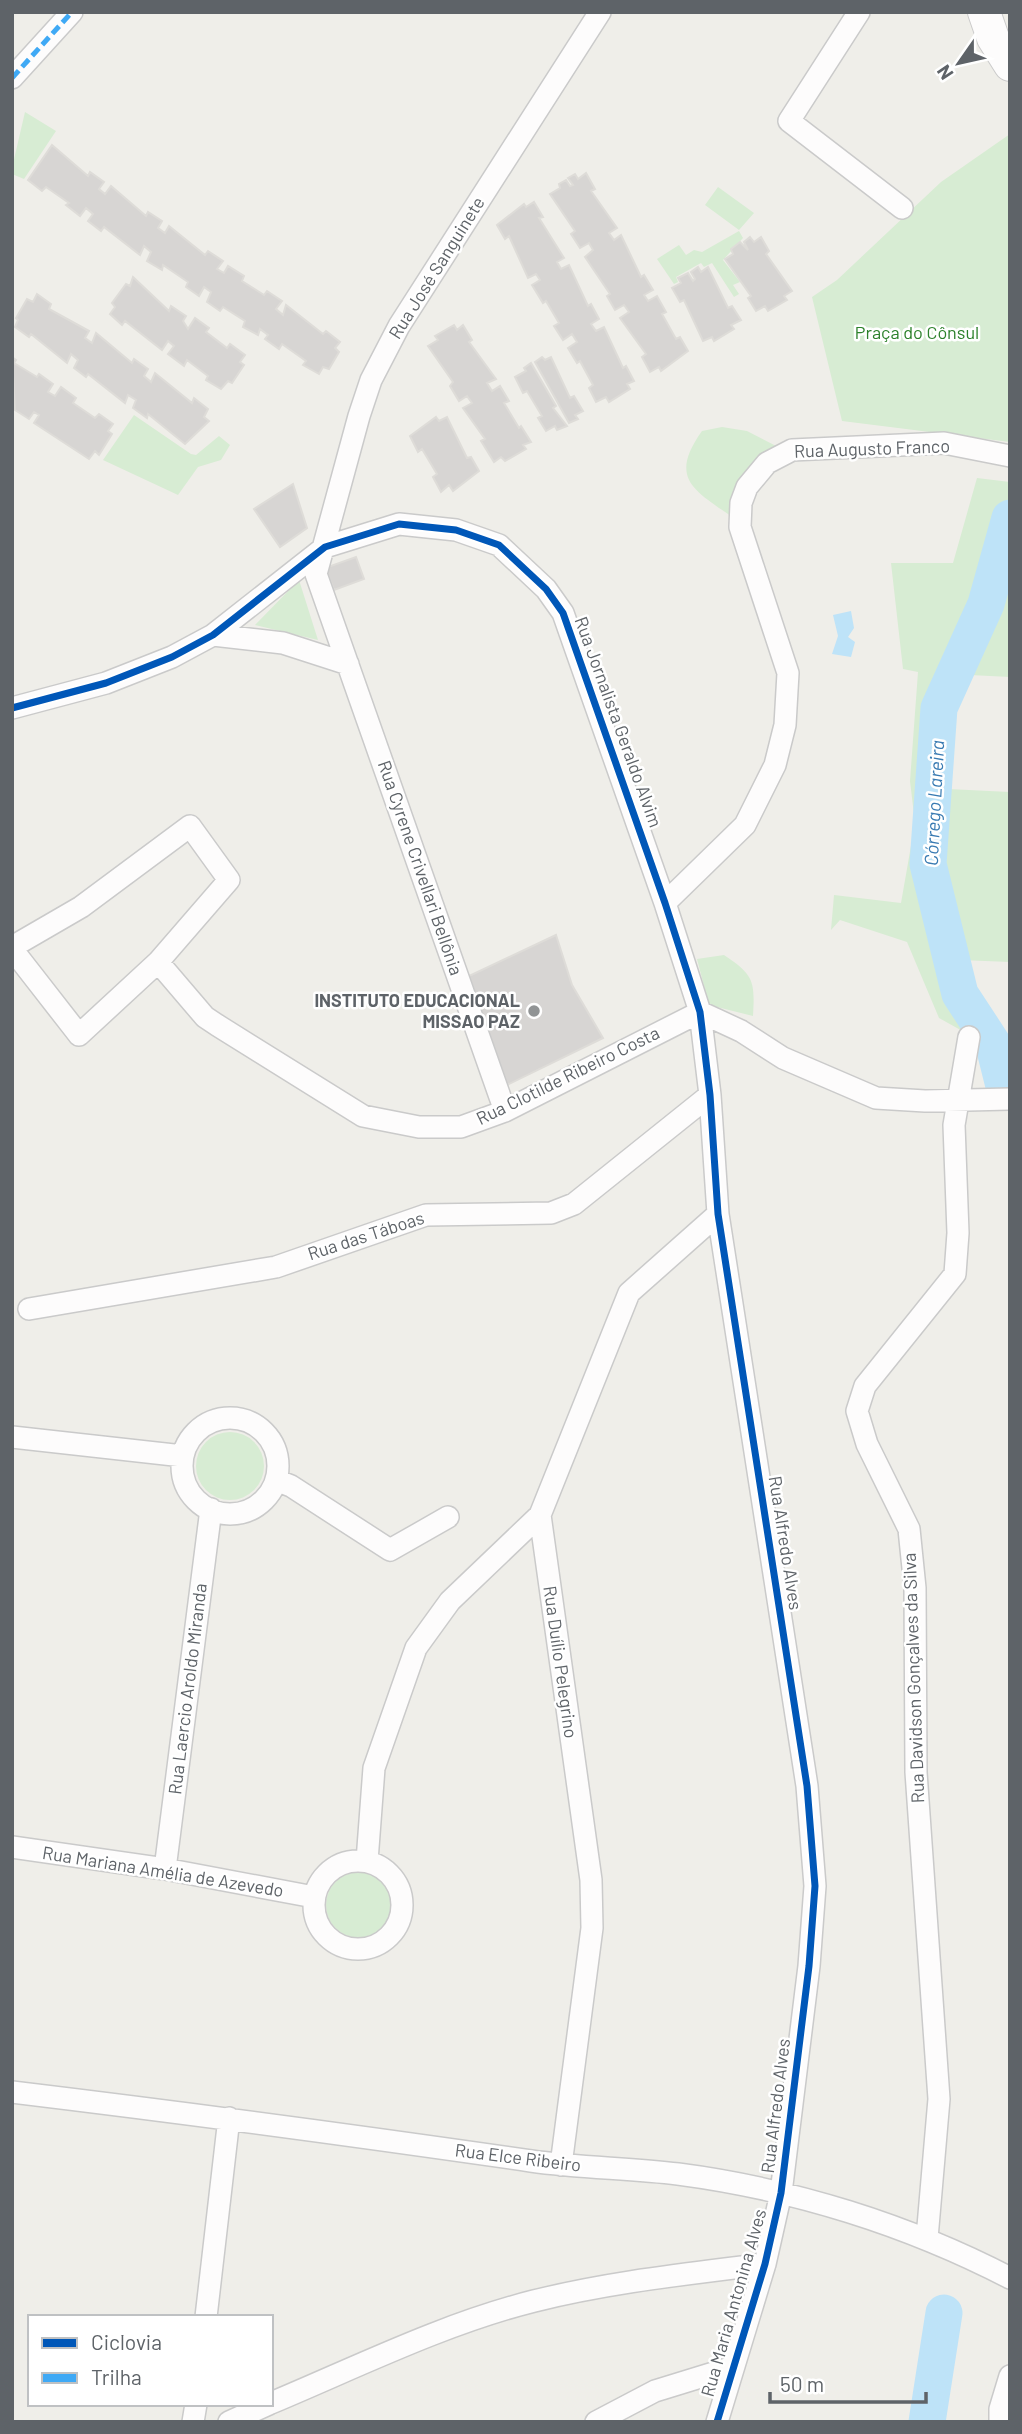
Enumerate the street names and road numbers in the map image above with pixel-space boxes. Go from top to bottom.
street label: Rua José Sanguinete [383,192,489,343]
street label: Rua Augusto Franco [794,434,950,462]
street label: Rua Jornalista Geraldo Alvim [571,613,667,830]
street label: Rua Cyrene Crivellari Bellônia [374,757,468,978]
street label: Rua Clotilde Ribeiro Costa [472,1021,663,1129]
street label: Rua das Táboas [305,1206,427,1264]
street label: Rua Alfredo Alves [765,1474,807,1612]
street label: Rua Davidson Gonçalves da Silva [898,1552,928,1804]
street label: Rua Laercio Aroldo Miranda [163,1582,211,1796]
street label: Rua Duílio Pelegrino [539,1584,583,1740]
street label: Rua Mariana Amélia de Azevedo [41,1841,285,1901]
street label: Rua Alfredo Alves [756,2037,794,2175]
street label: Rua Elce Ribeiro [454,2138,582,2176]
street label: Rua Maria Antonina Alves [696,2206,770,2399]

